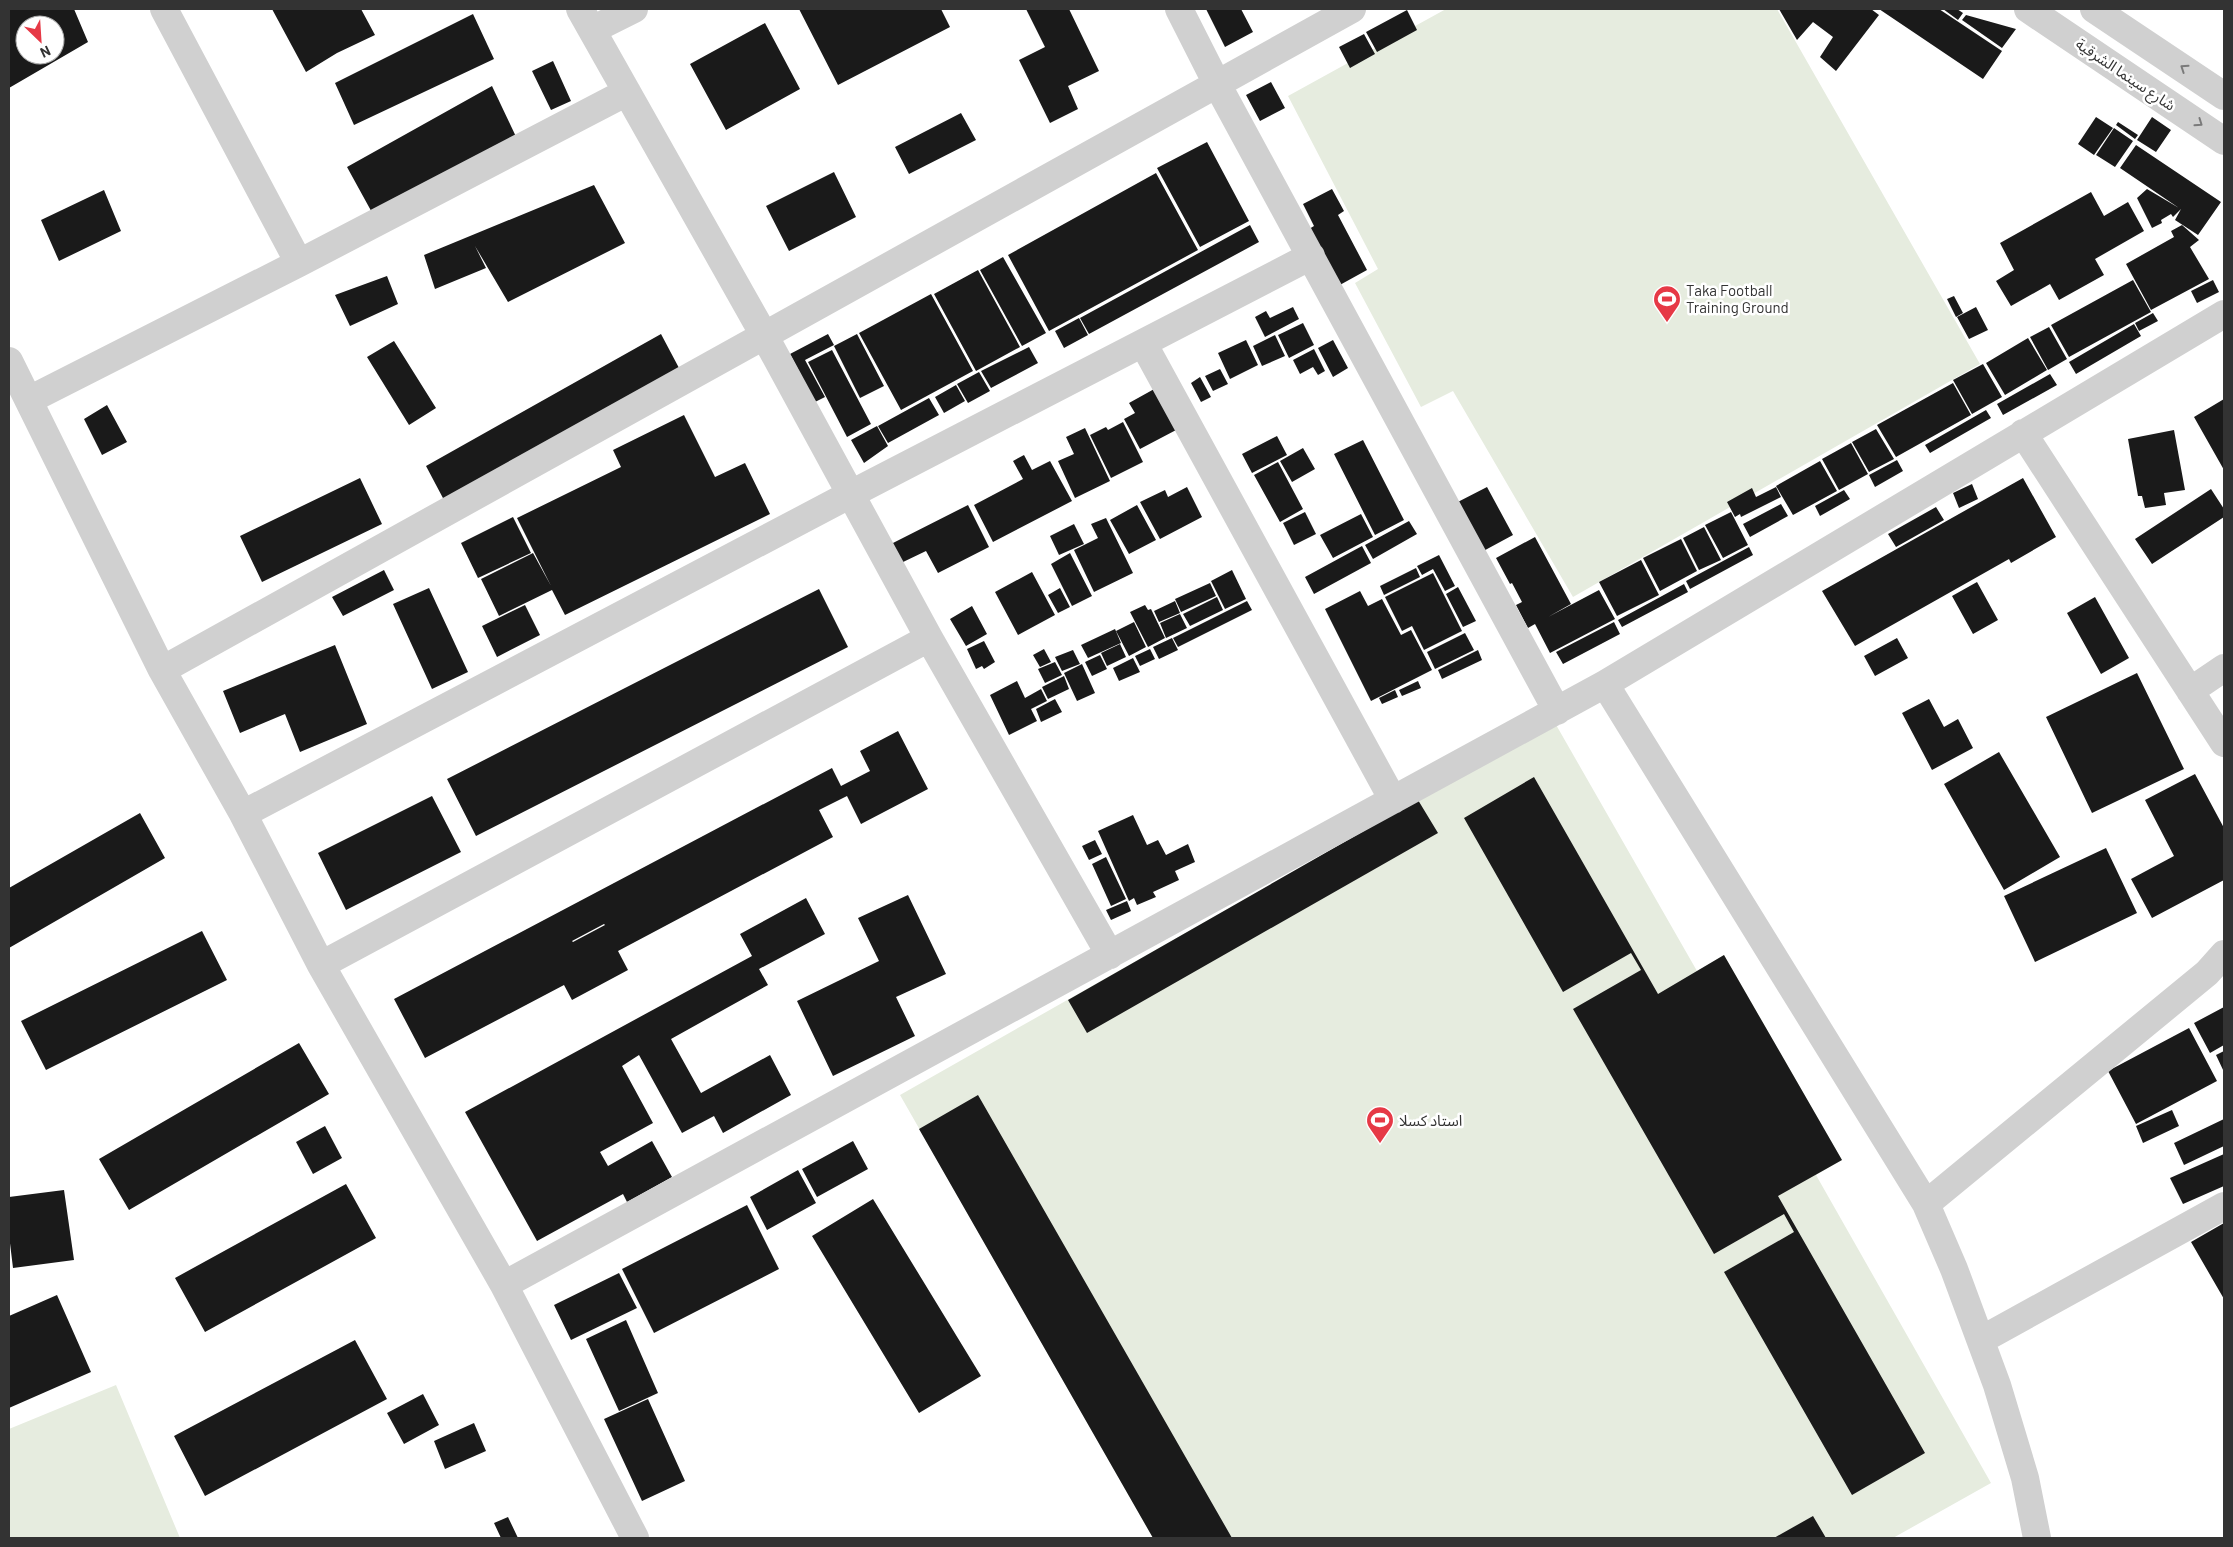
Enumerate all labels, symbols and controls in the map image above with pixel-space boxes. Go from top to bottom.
north arrow [15,15,65,65]
street label: شارع سينما الشرقية [2071,34,2179,117]
text: N [38,43,54,62]
one-way arrow [2180,65,2189,75]
one-way arrow [2193,117,2203,126]
place label: Taka Football Training Ground [1686,281,1789,316]
sports icon: Taka Football Training Ground [1652,284,1682,323]
sports icon: استاد كسلا [1365,1105,1395,1144]
place label: استاد كسلا [1399,1111,1462,1129]

